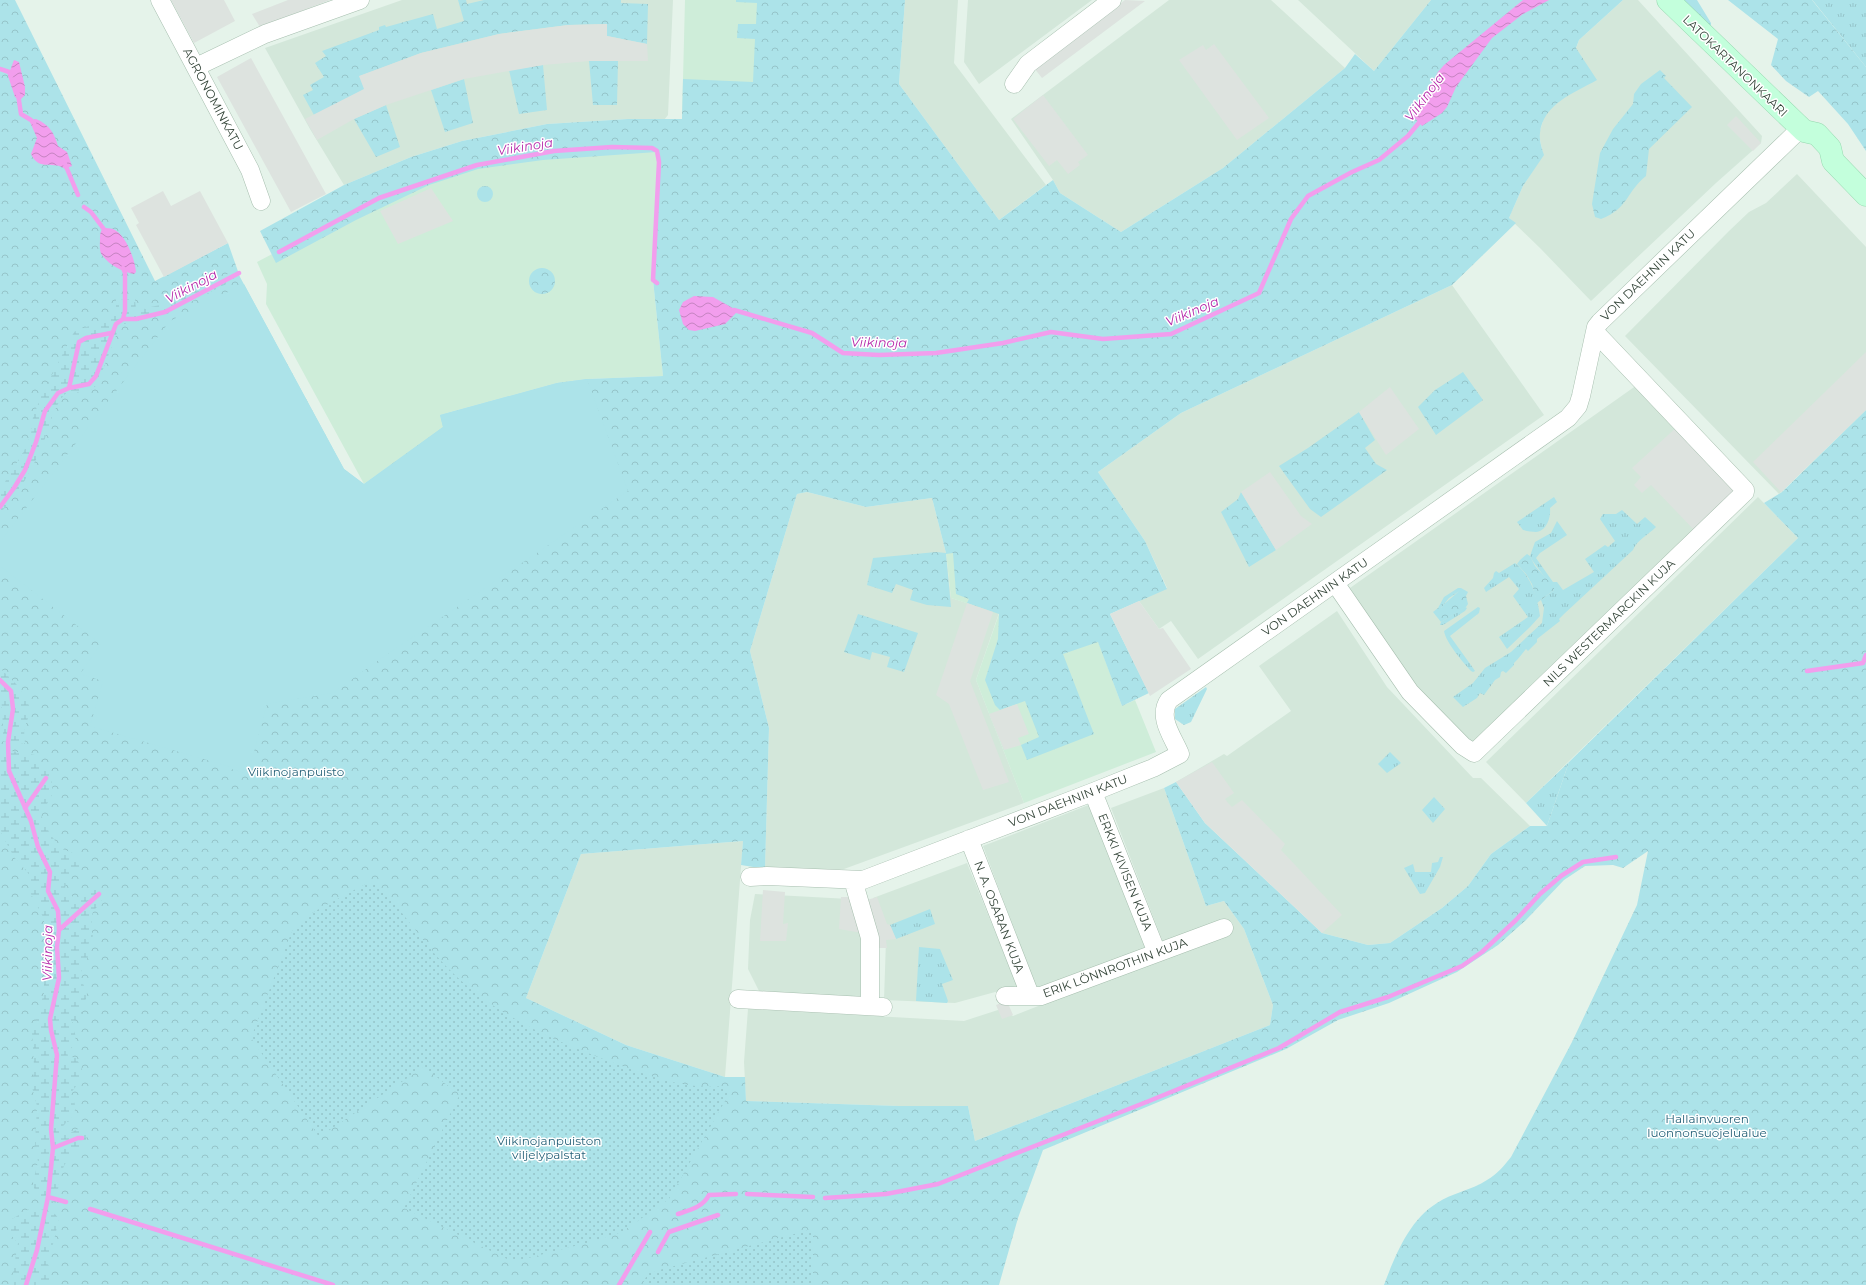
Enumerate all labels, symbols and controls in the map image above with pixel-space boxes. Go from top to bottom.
street label: LATOKARTANONKAARI [1680,12,1791,120]
street label: AGRONOMINKATU [180,45,247,153]
water label: Viikinoja [1401,70,1447,124]
water label: Viikinoja [496,134,554,158]
street label: VON DAEHNIN KATU [1597,225,1698,324]
water label: Viikinoja [162,266,220,306]
water label: Viikinoja [1163,293,1221,329]
water label: Viikinoja [851,334,907,350]
street label: VON DAEHNIN KATU [1259,554,1371,639]
street label: NILS WESTERMARCKIN KUJA [1540,555,1678,690]
park label: Viikinojanpuisto [248,764,344,779]
street label: VON DAEHNIN KATU [1006,771,1129,830]
street label: ERKKI KIVISEN KUJA [1095,811,1156,933]
street label: N. A. OSARAN KUJA [971,859,1028,975]
water label: Viikinoja [39,925,55,981]
street label: ERIK LÖNNROTHIN KUJA [1041,934,1189,1001]
park label: Hallainvuoren luonnonsuojelualue [1647,1111,1767,1140]
park label: Viikinojanpuiston viljelypalstat [497,1133,601,1162]

